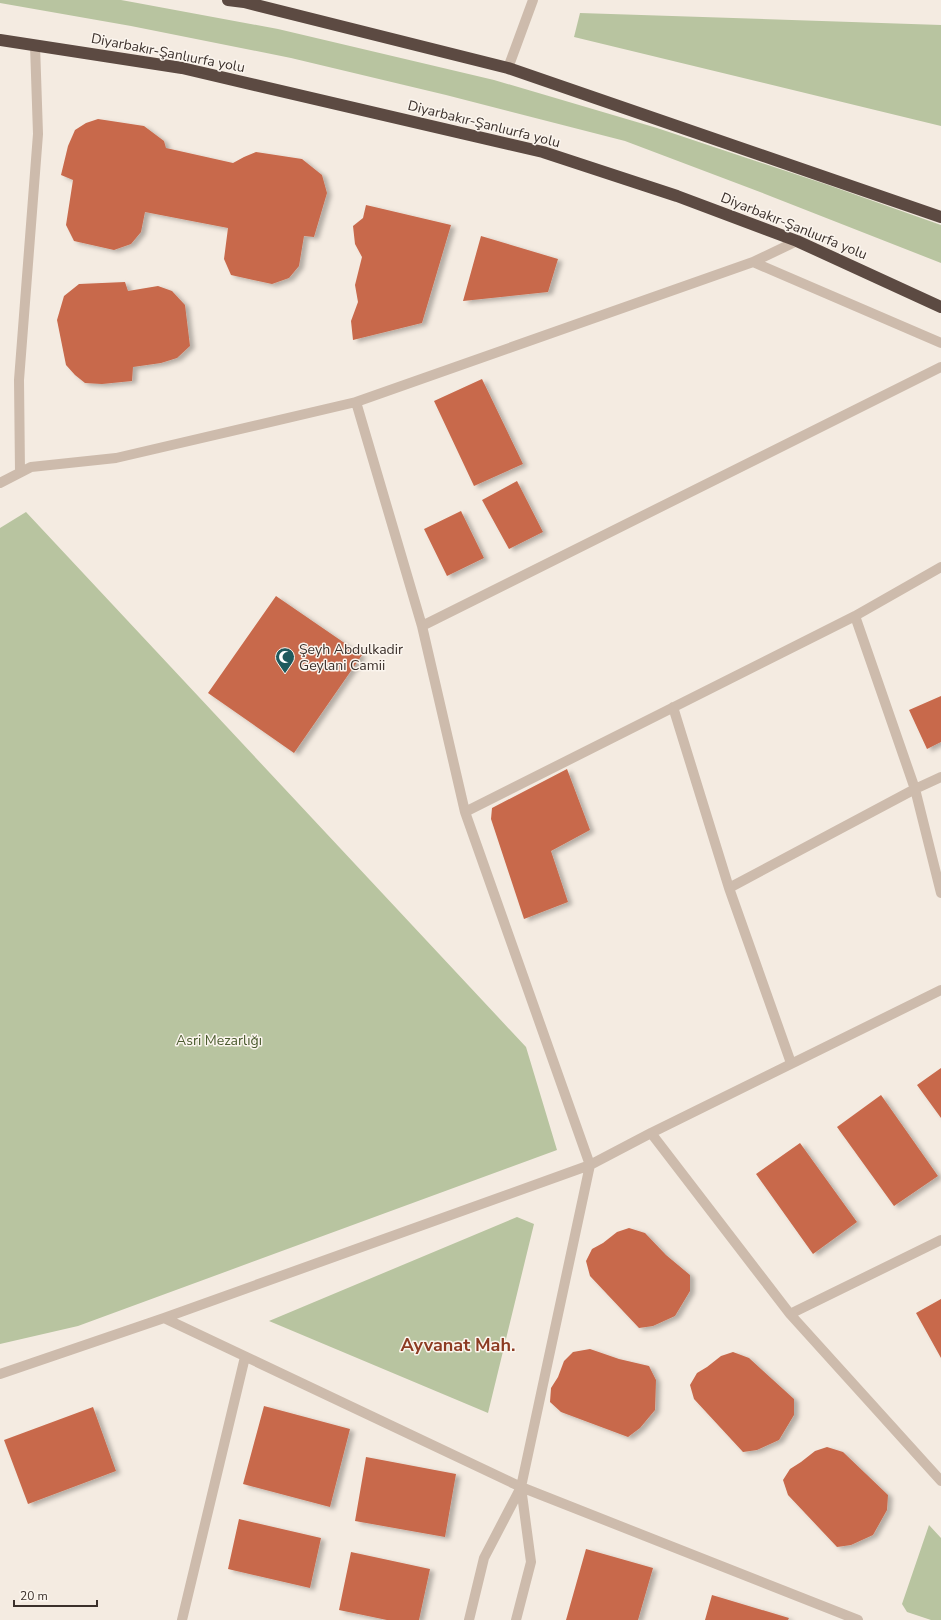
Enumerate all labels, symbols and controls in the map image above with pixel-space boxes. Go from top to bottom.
street label: Diyarbakır-Şanlıurfa yolu [89,29,247,77]
street label: Diyarbakır-Şanlıurfa yolu [406,96,562,152]
street label: Diyarbakır-Şanlıurfa yolu [718,188,870,264]
place label: Şeyh Abdulkadir Geylani Camii [299,640,403,675]
mosque icon: Şeyh Abdulkadir Geylani Camii [274,646,296,674]
park label: Asri Mezarlığı [176,1031,262,1050]
district label: Ayvanat Mah. [401,1333,515,1357]
scale bar [14,1582,97,1608]
text: 20 m [20,1588,48,1604]

